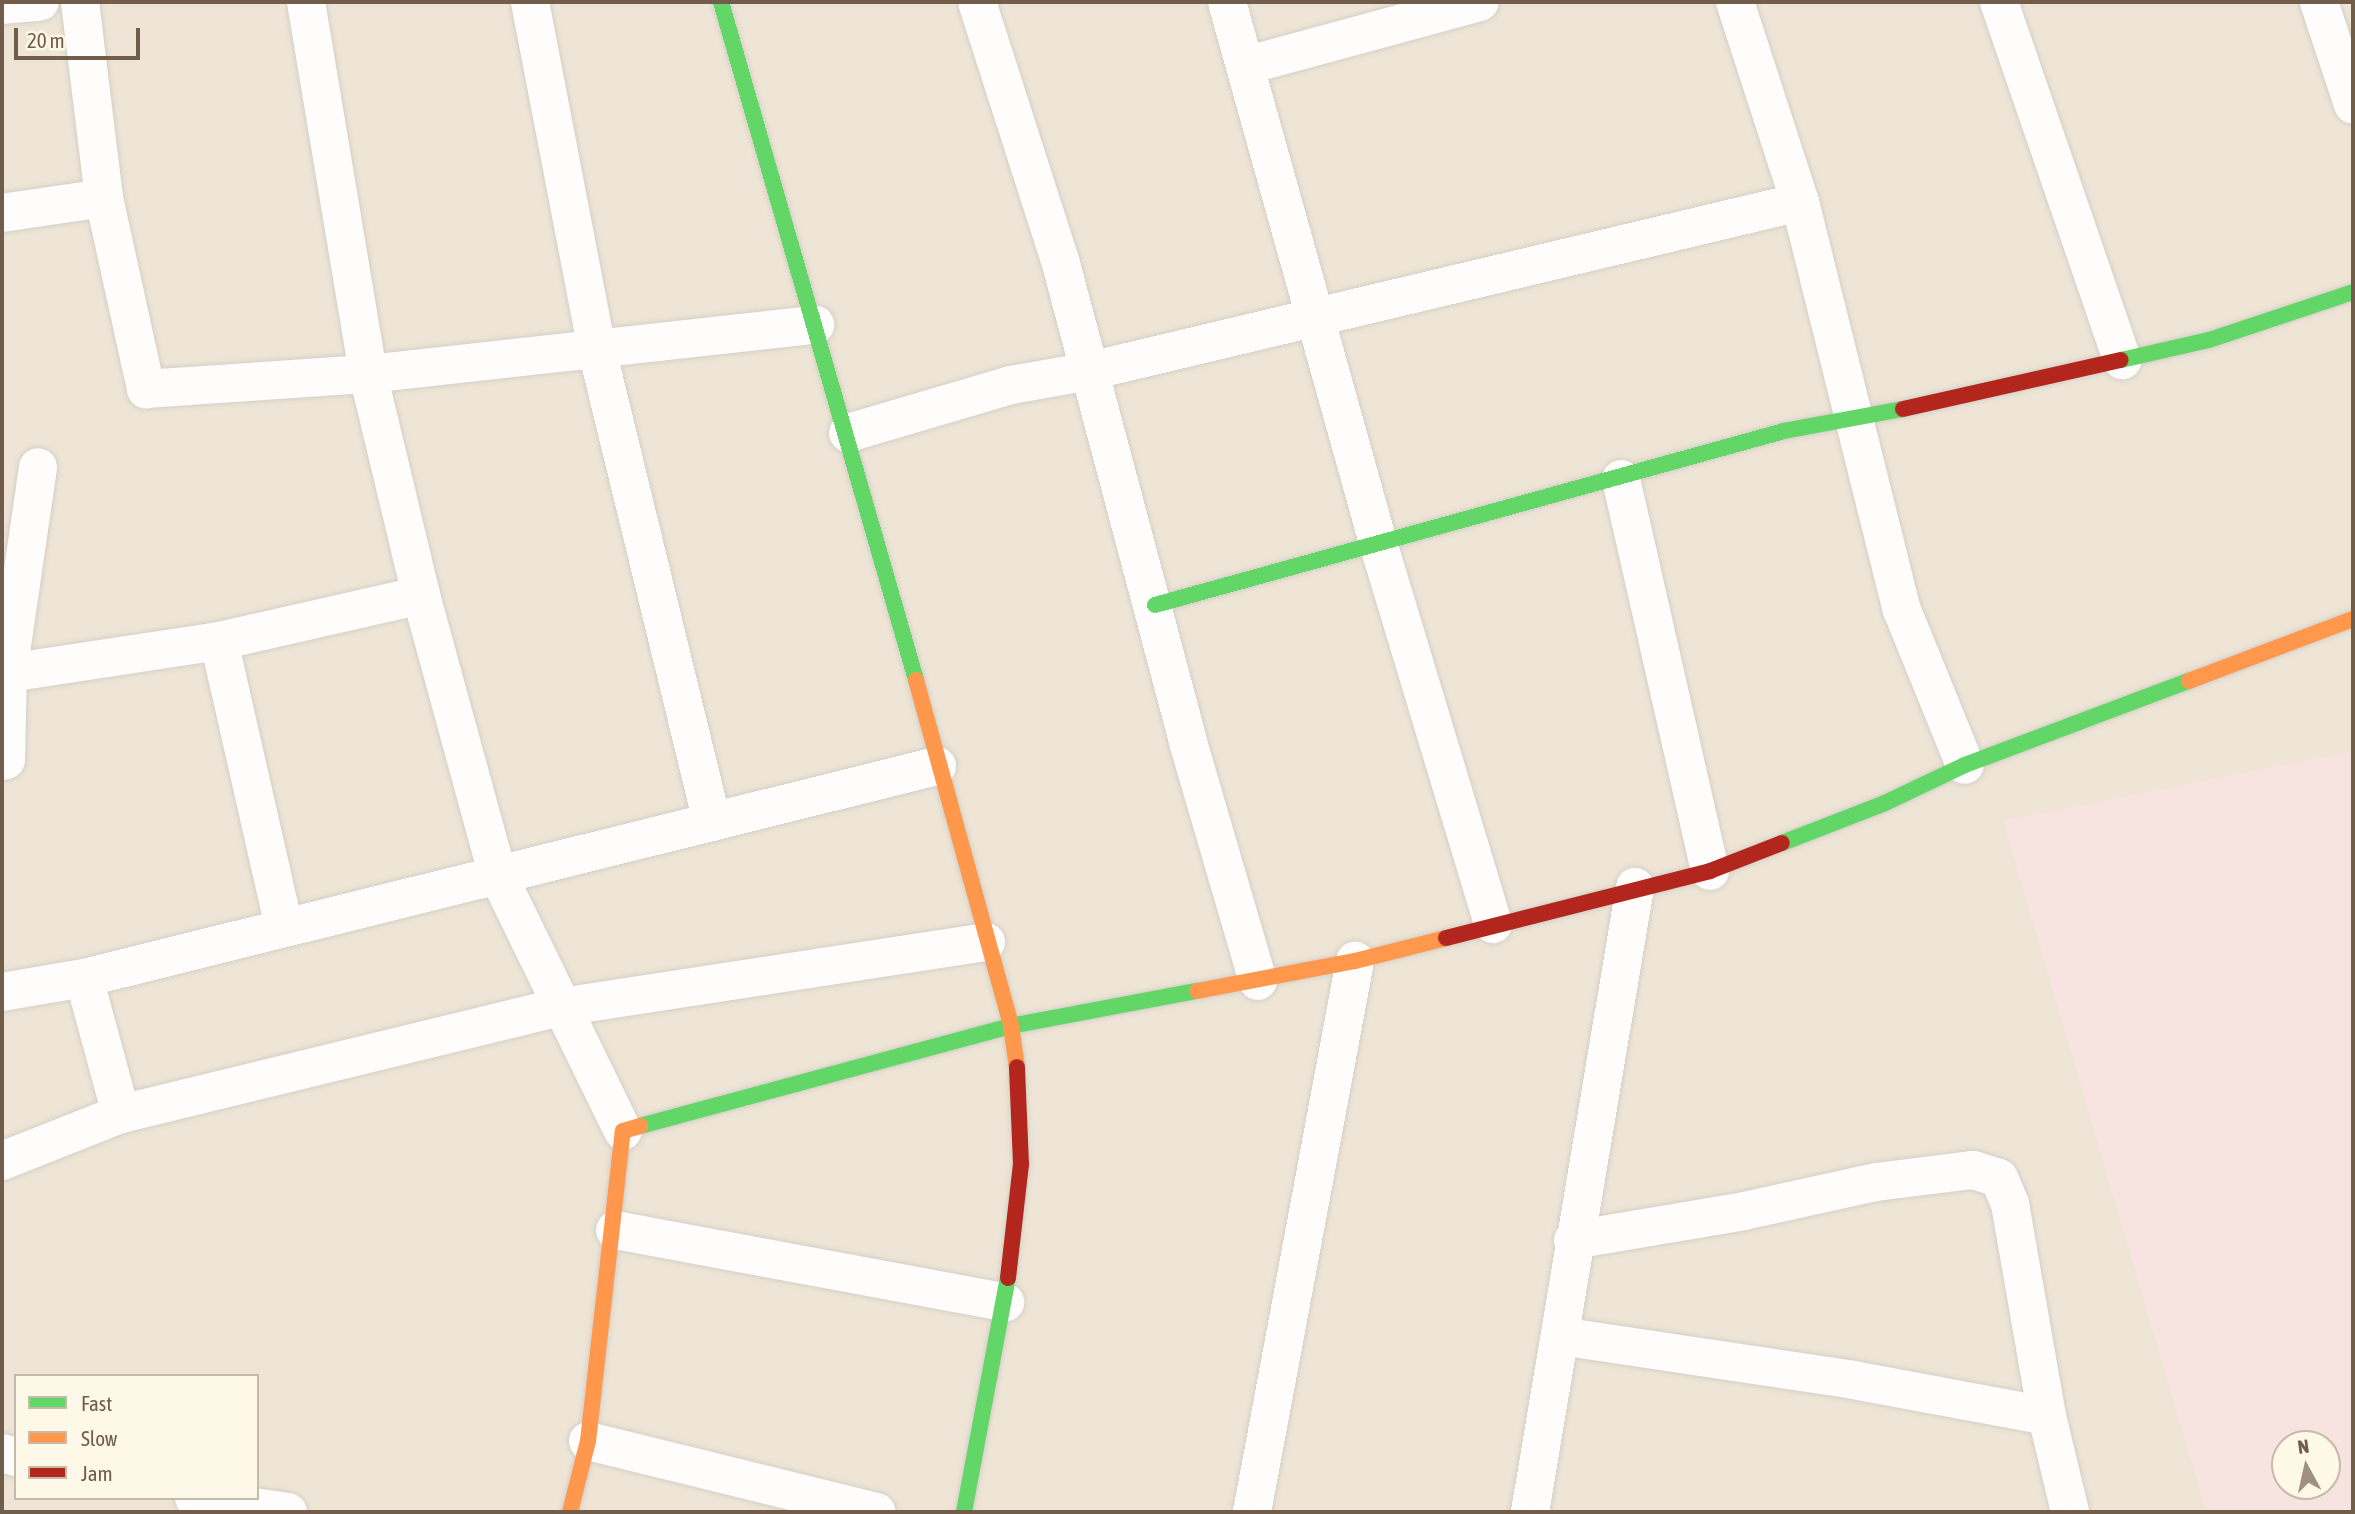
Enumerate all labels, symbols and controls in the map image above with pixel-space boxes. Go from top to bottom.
scale bar [18,14,144,58]
text: 20 m [27,28,65,52]
legend [14,1374,259,1500]
text: Fast [81,1391,112,1415]
text: Slow [81,1426,117,1450]
north arrow [2271,1430,2341,1500]
text: N [2296,1435,2310,1458]
text: Jam [81,1461,113,1485]

